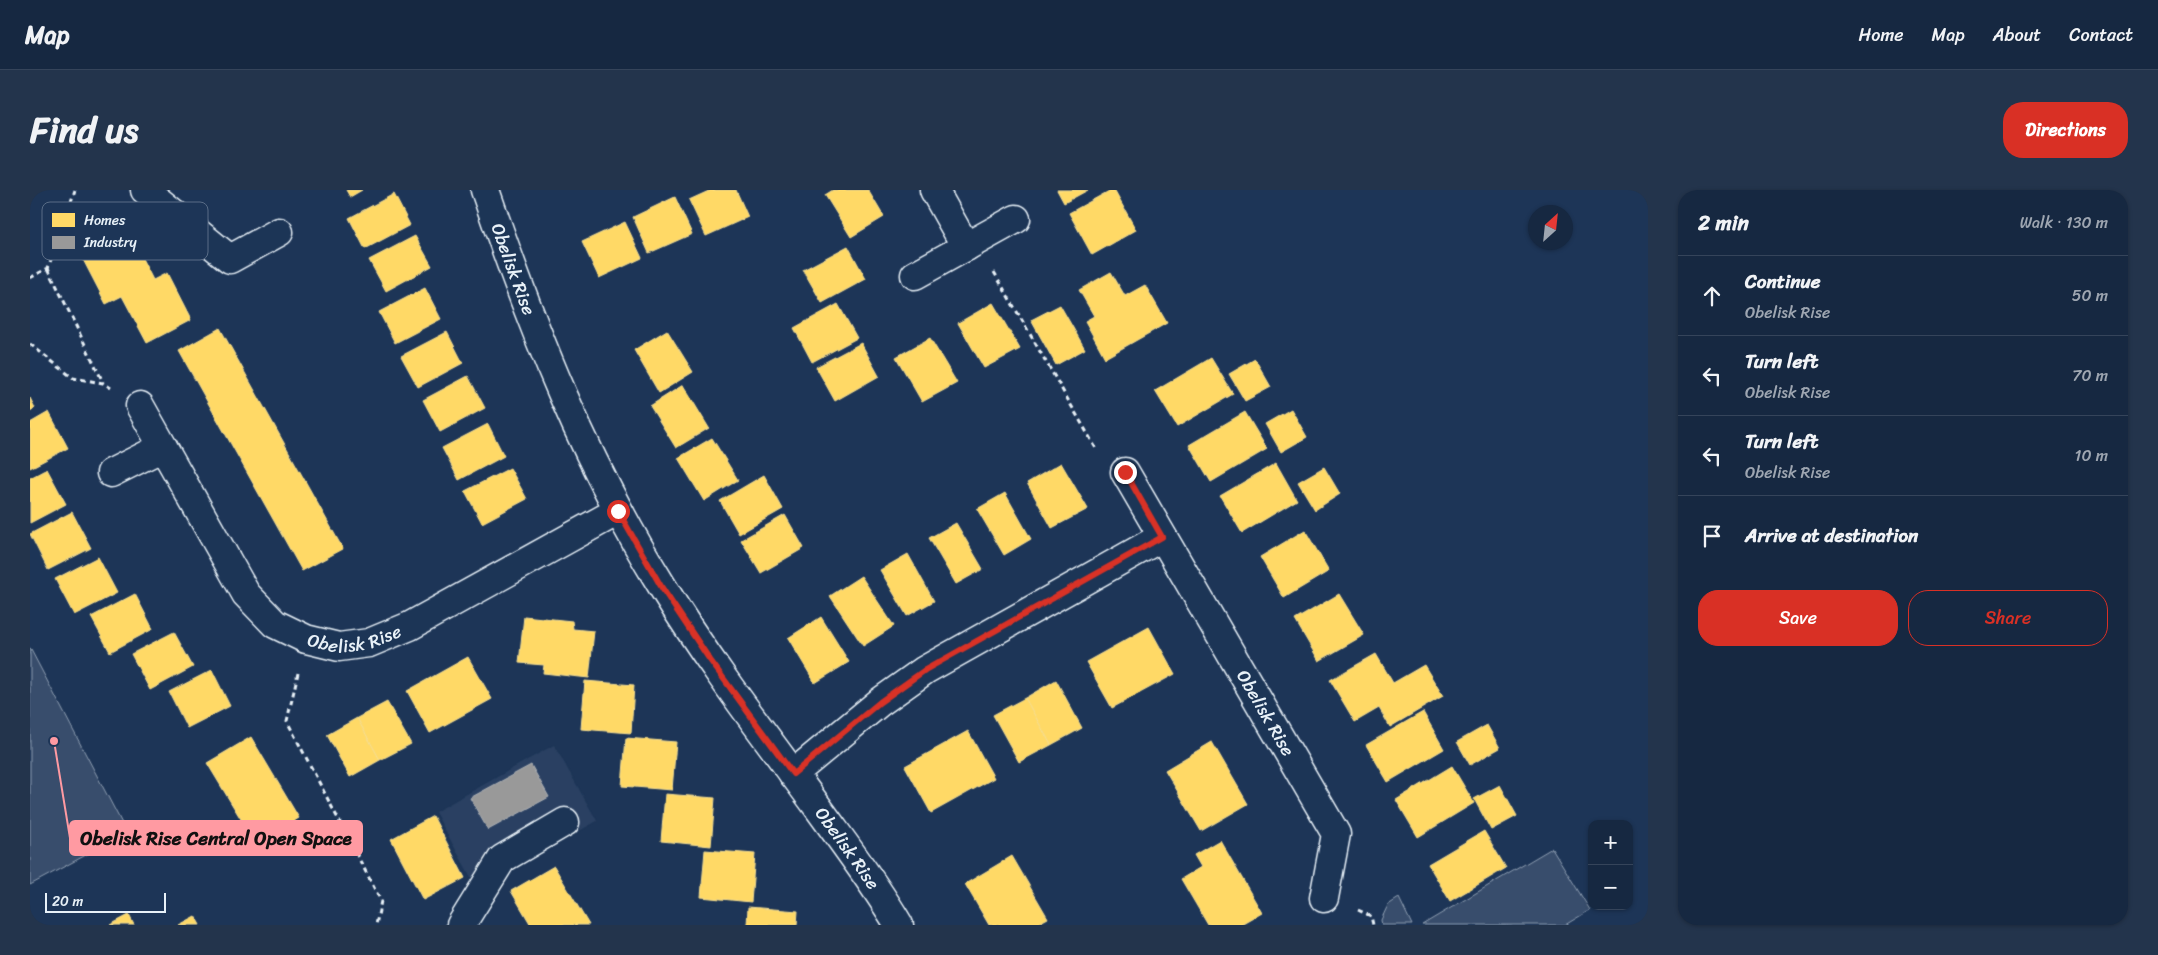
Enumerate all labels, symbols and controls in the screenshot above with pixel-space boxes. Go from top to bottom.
text: Map [25,14,69,56]
text: Home [1859,19,1904,51]
text: Map [1932,19,1965,51]
text: About [1993,19,2041,51]
text: Contact [2069,19,2133,51]
text: Find us [30,99,138,161]
button: Directions [2003,102,2128,158]
legend [42,202,208,260]
text: 2 min [1698,204,1749,242]
north arrow [1528,205,1573,250]
text: Homes [84,208,126,233]
text: Walk · 130 m [2020,208,2108,237]
street label: Obelisk Rise [482,219,545,320]
text: Industry [83,230,138,255]
text: Continue [1745,265,1821,298]
text: 50 m [2072,281,2108,310]
icon: ahead [1698,282,1726,310]
text: Obelisk Rise [1745,298,1830,327]
text: Turn left [1745,345,1818,378]
text: 70 m [2072,361,2108,390]
icon: left [1698,362,1726,390]
text: Obelisk Rise [1745,378,1830,407]
text: Turn left [1745,425,1818,458]
text: 10 m [2075,441,2108,470]
icon: left [1698,442,1726,470]
text: Obelisk Rise [1745,458,1830,487]
route end [1114,461,1137,484]
route start [607,500,630,523]
text: Arrive at destination [1745,519,1918,552]
icon: arrive [1698,522,1726,550]
button: Save [1698,590,1898,646]
button: Share [1908,590,2108,646]
street label: Obelisk Rise [304,615,406,663]
street label: Obelisk Rise [1227,664,1303,763]
street label: Obelisk Rise [806,800,888,896]
map controls [1588,820,1633,910]
button: + [1588,820,1633,865]
callout: Obelisk Rise Central Open Space [70,821,362,855]
text: Obelisk Rise Central Open Space [80,822,353,855]
button: − [1588,865,1633,910]
text: 20 m [52,889,83,914]
scale bar [45,890,166,913]

